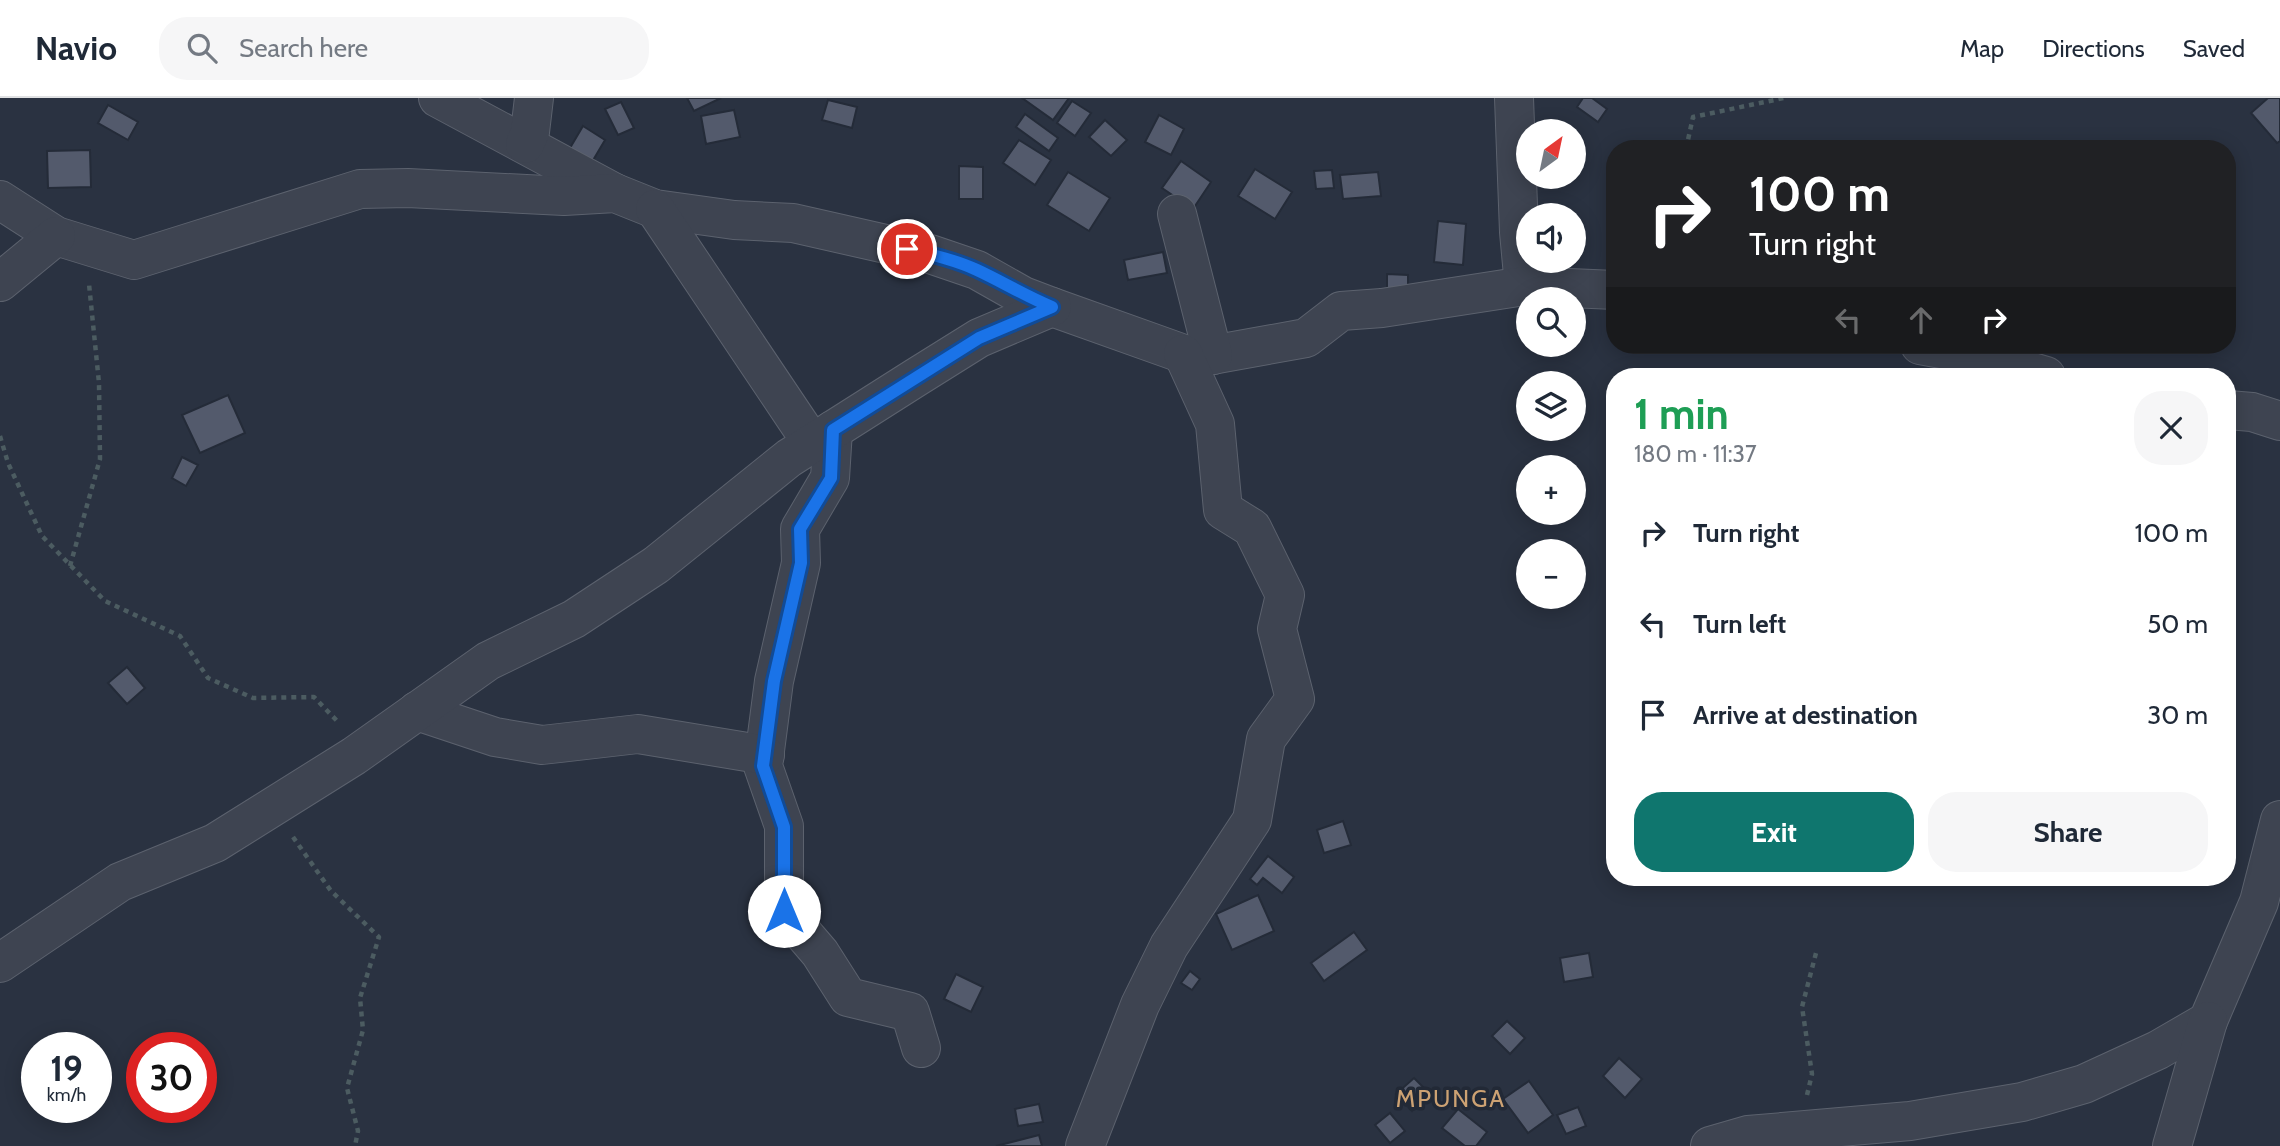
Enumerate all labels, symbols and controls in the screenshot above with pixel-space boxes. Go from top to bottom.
search box [159,17,649,80]
text: Navio [35,28,117,68]
icon: search [183,29,221,67]
text: Search here [239,32,368,64]
text: Map [1960,34,2004,63]
text: Directions [2042,34,2145,63]
text: Saved [2183,34,2245,63]
north arrow [1516,119,1586,189]
map controls [1516,119,1586,609]
text: 100 m [1749,164,1890,223]
icon: right [1634,168,1725,259]
button: sound [1516,203,1586,273]
pin [877,219,937,279]
text: Turn right [1749,224,1876,263]
icon: arrive [888,230,926,268]
button: search [1516,287,1586,357]
icon: left [1829,301,1867,339]
icon: ahead [1902,301,1940,339]
icon: right [1975,301,2013,339]
button: layers [1516,371,1586,441]
text: 1 min [1634,388,1729,440]
button: close [2134,391,2208,465]
text: 180 m · 11:37 [1634,440,1756,468]
button: + [1516,455,1586,525]
icon: right [1634,514,1672,552]
text: Turn right [1693,517,1799,549]
text: 100 m [2135,517,2208,549]
button: − [1516,539,1586,609]
icon: left [1634,605,1672,643]
text: Turn left [1693,608,1786,640]
text: 50 m [2147,608,2208,640]
icon: arrive [1634,696,1672,734]
text: Arrive at destination [1693,699,1918,731]
text: 30 m [2147,699,2208,731]
button: Exit [1634,792,1914,872]
button: Share [1928,792,2208,872]
position arrow [747,874,821,948]
speed limit sign: 30 [126,1032,217,1123]
text: 19 [50,1047,83,1090]
text: km/h [47,1084,86,1106]
district label: MPUNGA [1396,1084,1506,1113]

